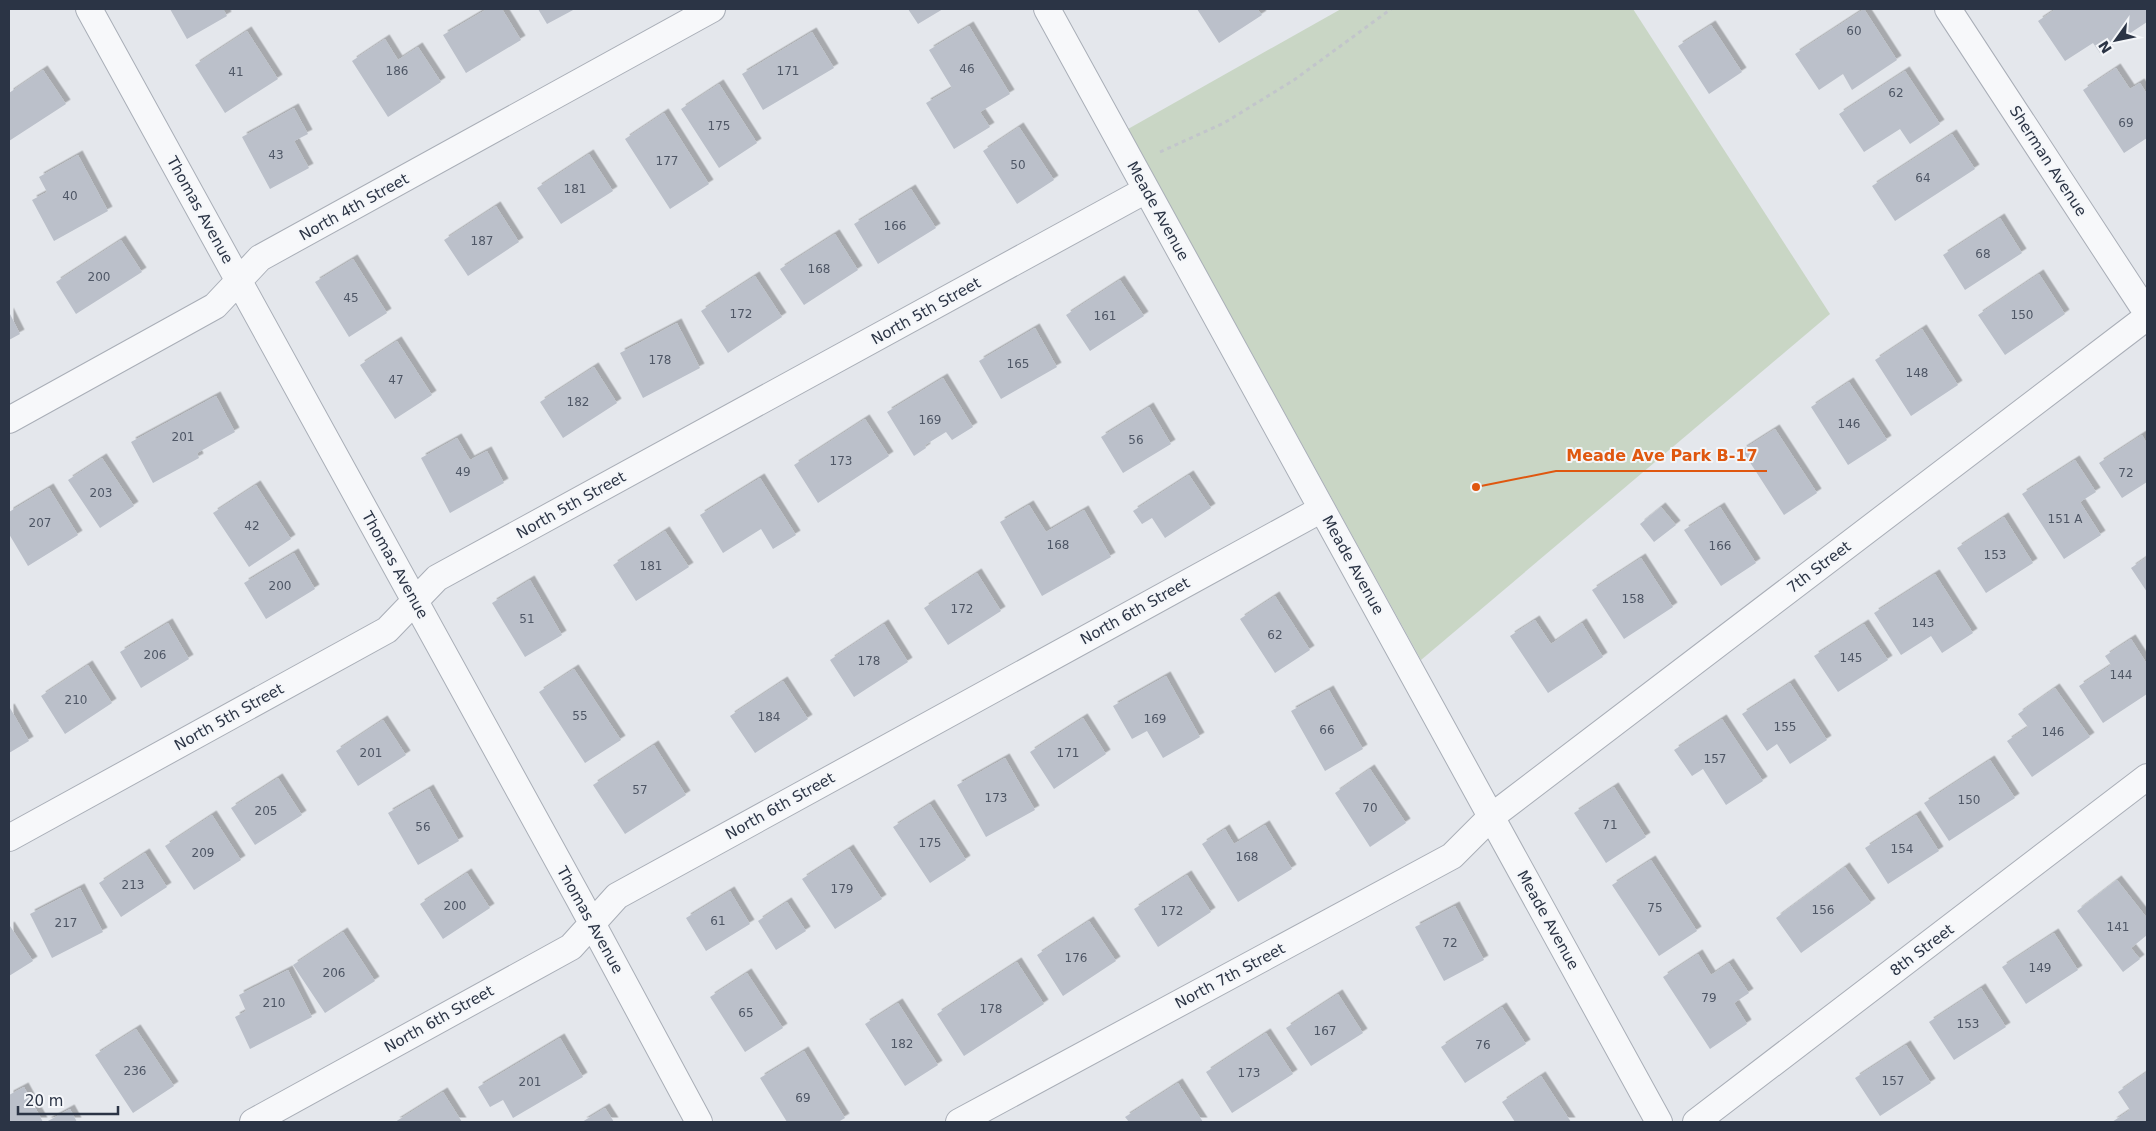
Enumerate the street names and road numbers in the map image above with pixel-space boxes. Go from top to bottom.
street label: Sherman Avenue [2006,102,2090,220]
street label: Thomas Avenue [163,152,237,267]
street label: Meade Avenue [1123,158,1193,264]
street label: North 4th Street [296,169,412,244]
street label: North 5th Street [868,273,984,348]
street label: North 5th Street [513,467,629,542]
street label: Thomas Avenue [358,507,432,622]
street label: Meade Avenue [1318,512,1388,618]
street label: 7th Street [1784,537,1855,597]
street label: North 6th Street [1077,573,1193,648]
street label: North 5th Street [171,679,287,754]
street label: North 6th Street [722,768,838,843]
street label: Thomas Avenue [553,862,627,977]
street label: Meade Avenue [1513,867,1583,973]
street label: 8th Street [1887,920,1958,980]
street label: North 7th Street [1172,939,1288,1013]
street label: North 6th Street [381,981,497,1056]

